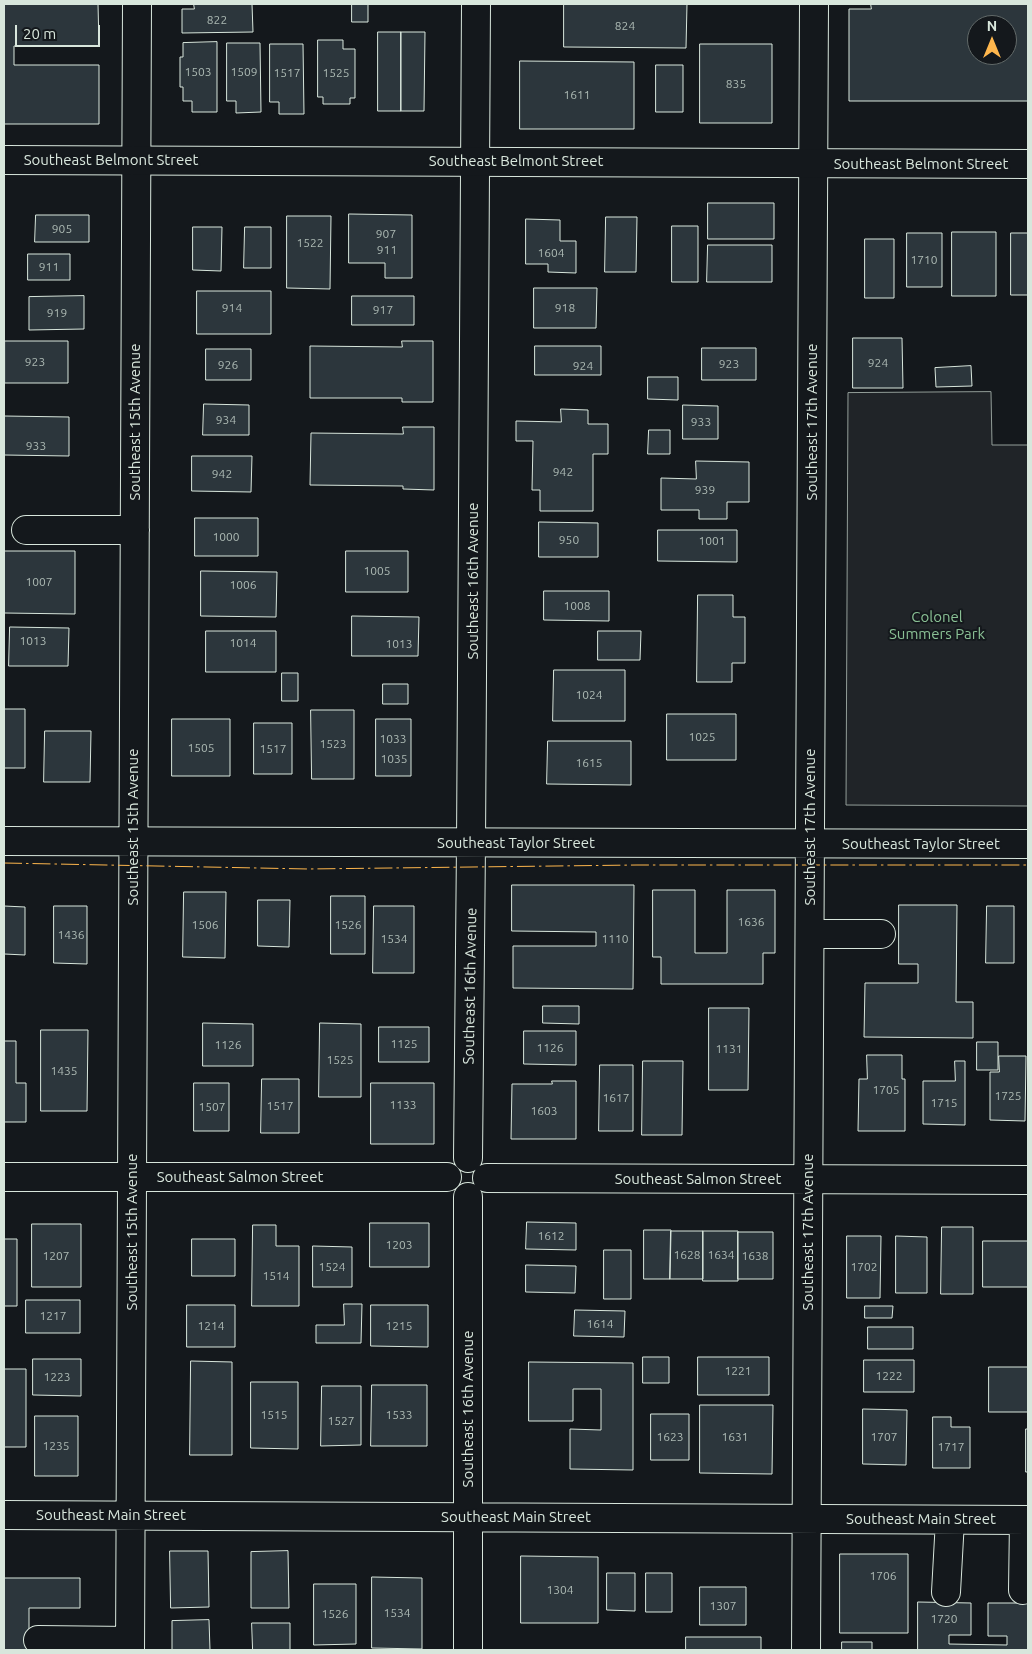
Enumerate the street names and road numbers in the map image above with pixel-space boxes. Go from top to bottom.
street label: Southeast Belmont Street [24,151,198,169]
street label: Southeast Belmont Street [429,152,603,170]
street label: Southeast Belmont Street [834,155,1008,173]
street label: Southeast 15th Avenue [126,344,144,500]
street label: Southeast 17th Avenue [803,344,821,500]
street label: Southeast 16th Avenue [464,503,482,659]
street label: Southeast 15th Avenue [124,749,142,905]
street label: Southeast 17th Avenue [801,749,819,905]
street label: Southeast Taylor Street [437,834,595,852]
street label: Southeast Taylor Street [842,835,1000,853]
street label: Southeast 16th Avenue [460,907,480,1065]
street label: Southeast 15th Avenue [123,1154,141,1310]
street label: Southeast 17th Avenue [799,1154,817,1310]
street label: Southeast Salmon Street [157,1168,323,1186]
street label: Southeast Salmon Street [615,1170,781,1188]
street label: Southeast 16th Avenue [459,1331,477,1487]
street label: Southeast Main Street [36,1506,186,1524]
street label: Southeast Main Street [441,1508,591,1526]
street label: Southeast Main Street [846,1510,996,1528]

